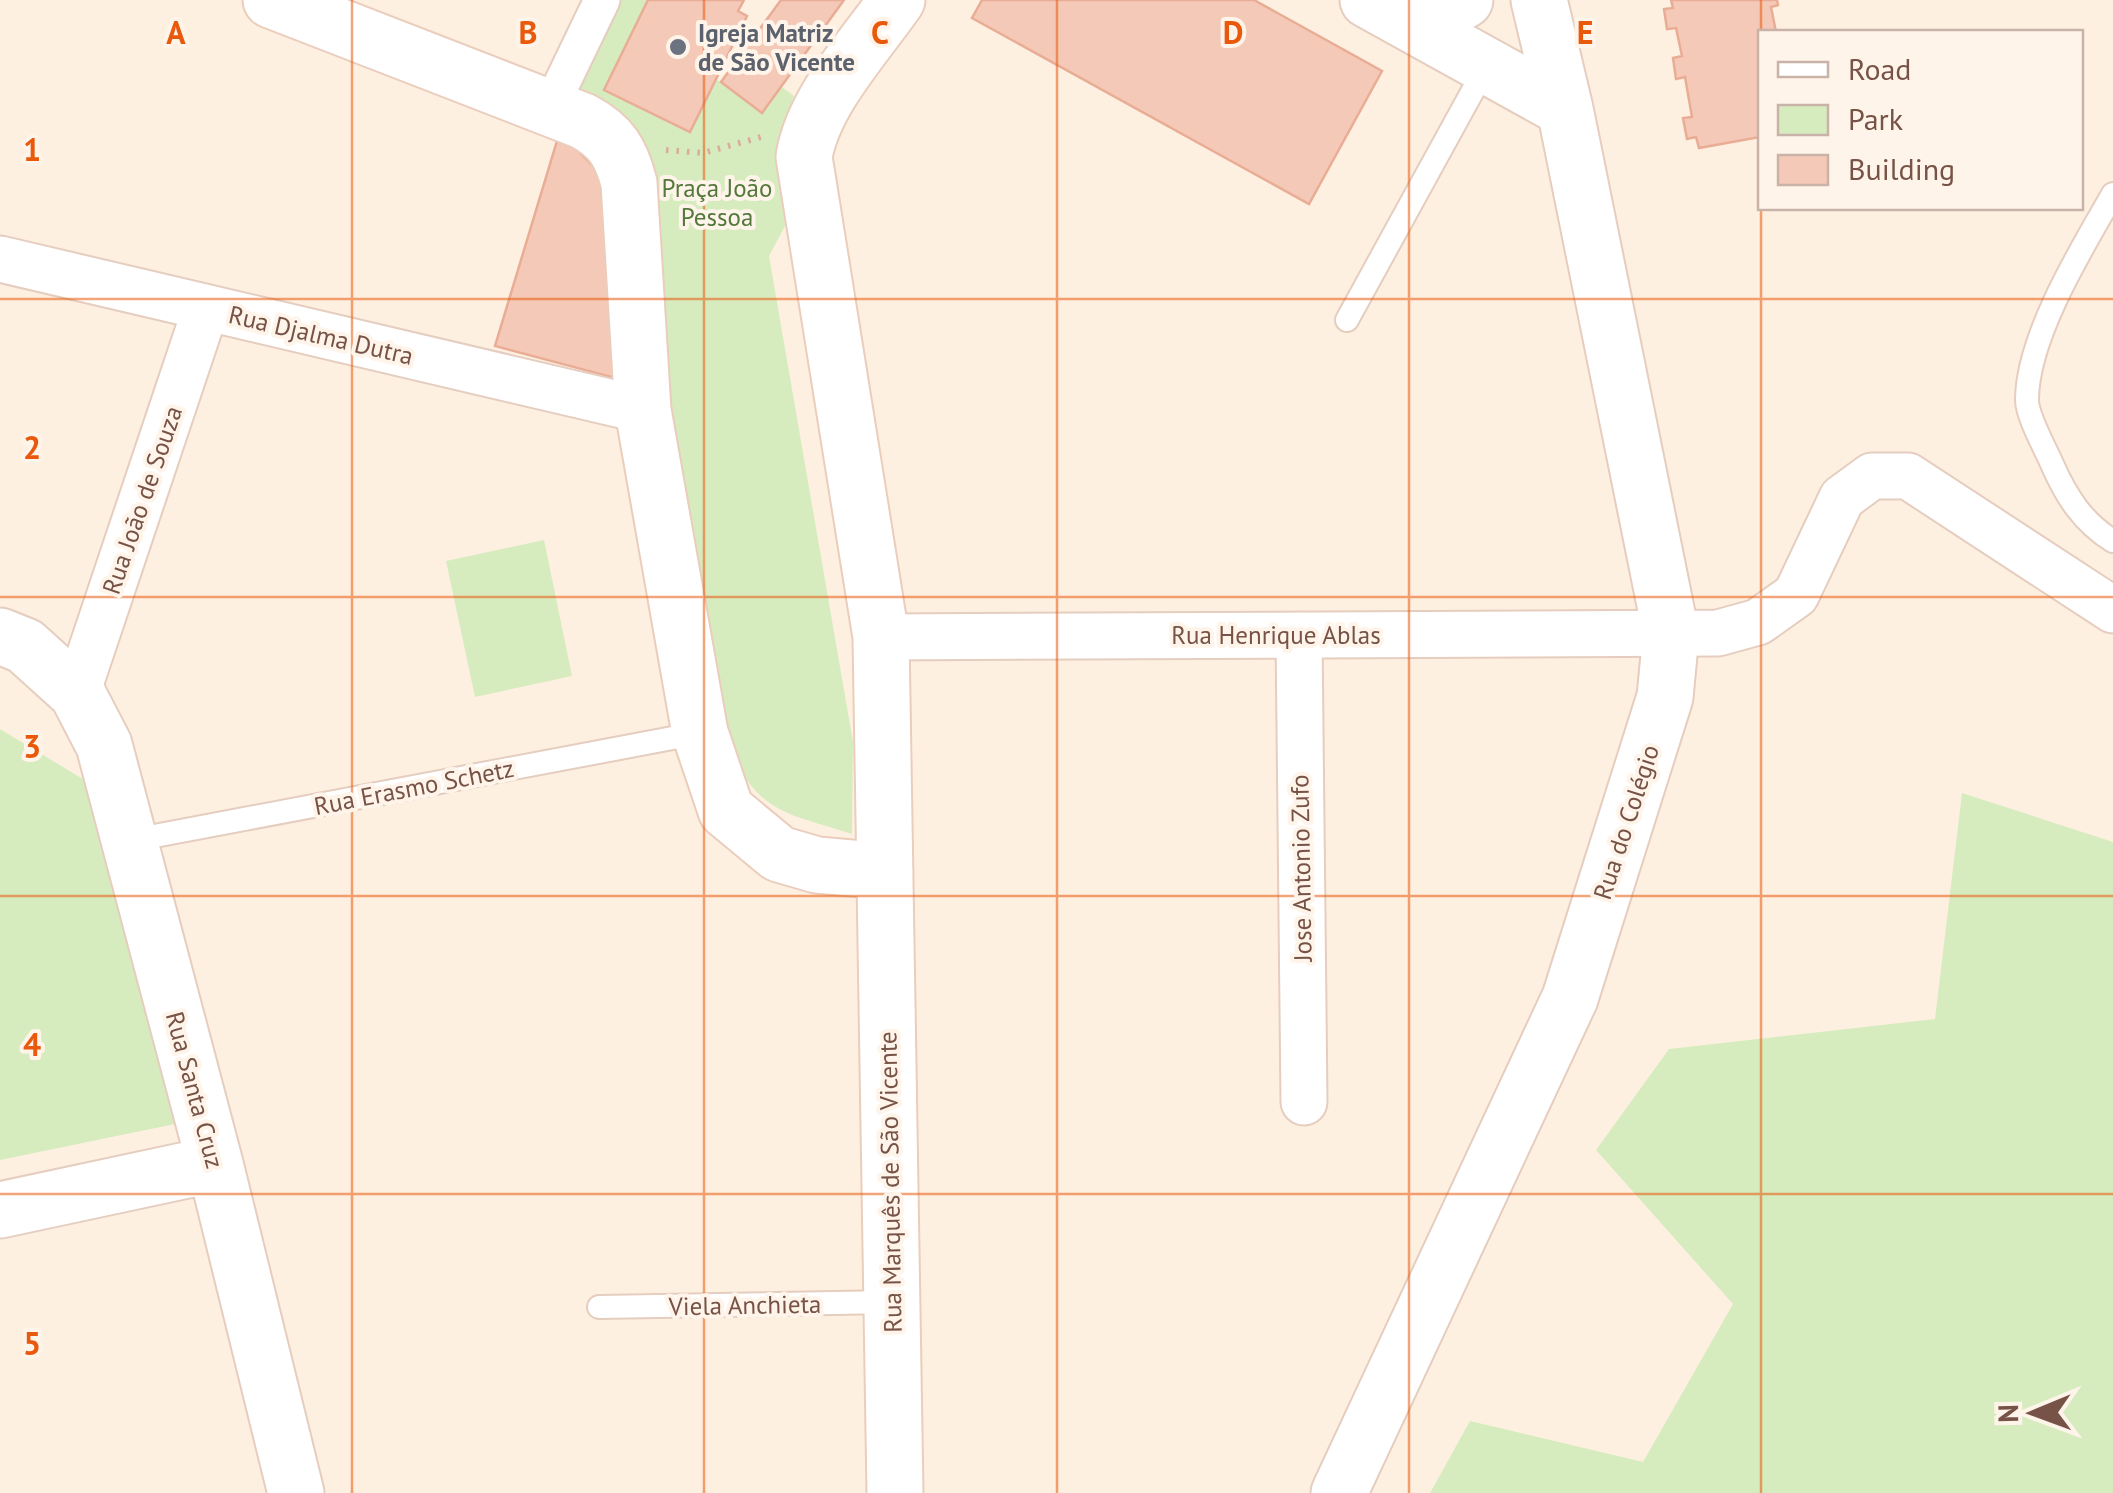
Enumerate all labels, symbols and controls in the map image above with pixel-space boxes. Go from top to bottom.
text: A [166,11,186,53]
text: B [519,11,537,53]
text: C [871,11,889,53]
text: D [1223,11,1243,53]
text: E [1577,11,1593,53]
place label: Igreja Matriz de São Vicente [698,17,855,78]
legend [1758,30,2083,210]
marker: Igreja Matriz de São Vicente [667,36,689,58]
text: Road [1848,49,1912,88]
text: Park [1848,99,1904,138]
text: 1 [23,128,41,170]
text: Building [1848,149,1955,188]
park label: Praça João Pessoa [662,172,772,233]
street label: Rua Djalma Dutra [226,298,416,372]
street label: Rua João de Souza [95,402,189,598]
text: 2 [23,426,41,468]
street label: Rua Henrique Ablas [1171,619,1381,651]
text: 3 [23,725,41,767]
street label: Rua do Colégio [1586,741,1666,903]
street label: Rua Erasmo Schetz [311,752,517,822]
street label: Jose Antonio Zufo [1283,774,1319,963]
street label: Rua Santa Cruz [159,1008,231,1172]
text: 4 [23,1023,41,1065]
street label: Rua Marquês de São Vicente [871,1031,909,1333]
street label: Viela Anchieta [667,1288,822,1322]
text: 5 [23,1322,41,1364]
north arrow [1983,1363,2083,1463]
text: N [1989,1404,2026,1423]

